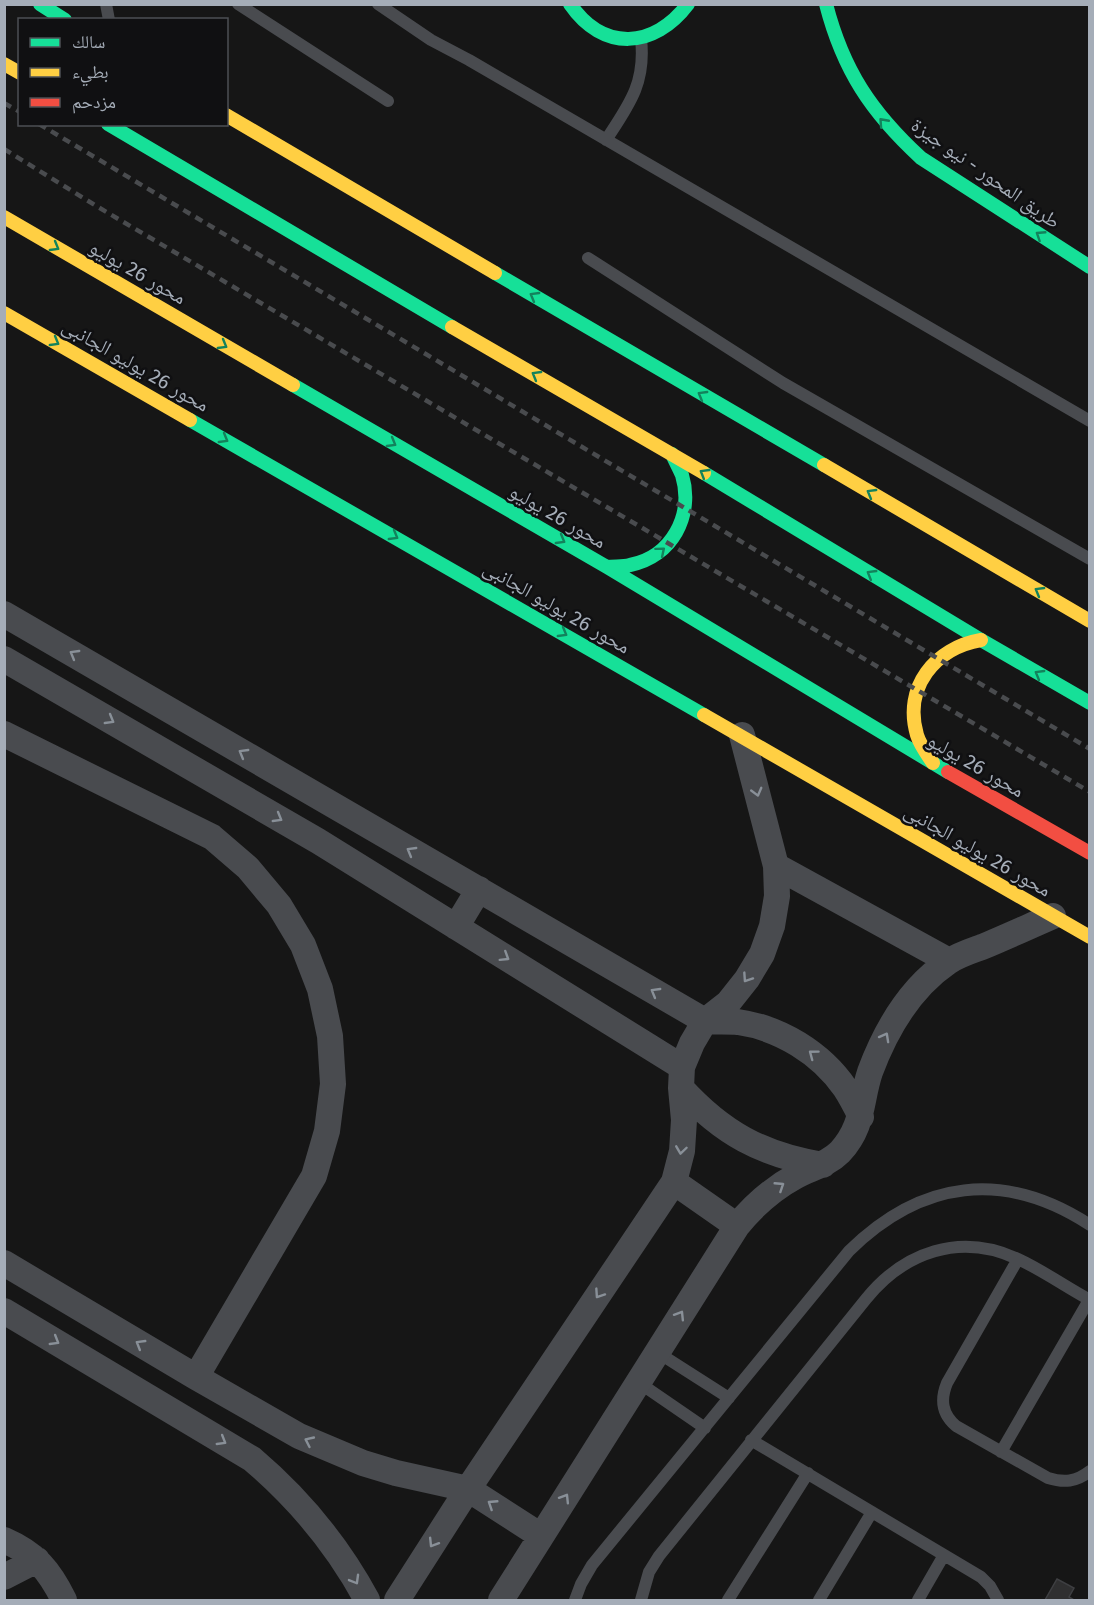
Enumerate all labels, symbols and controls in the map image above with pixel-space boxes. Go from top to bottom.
legend [18,18,228,126]
text: سالك [72,31,105,53]
text: بطيء [72,61,109,87]
text: مزدحم [72,91,116,114]
street label: طريق المحور - نيو جيزة [907,113,1065,233]
one-way arrow [879,118,890,128]
one-way arrow [1036,231,1047,242]
street label: محور 26 يوليو [85,235,191,309]
one-way arrow [49,239,59,251]
one-way arrow [530,292,540,303]
street label: محور 26 يوليو الجانبى [58,313,214,417]
one-way arrow [49,334,59,346]
one-way arrow [217,338,227,349]
one-way arrow [532,371,542,382]
one-way arrow [698,390,708,402]
one-way arrow [218,431,229,443]
one-way arrow [386,436,396,447]
one-way arrow [700,469,710,481]
street label: محور 26 يوليو [505,479,611,553]
one-way arrow [866,489,877,500]
one-way arrow [387,528,398,540]
one-way arrow [555,533,565,545]
one-way arrow [654,547,665,558]
street label: محور 26 يوليو الجانبى [479,555,635,659]
one-way arrow [867,570,877,581]
one-way arrow [1035,587,1045,599]
one-way arrow [557,625,567,637]
one-way arrow [70,650,80,662]
one-way arrow [1035,669,1045,681]
one-way arrow [104,713,114,724]
street label: محور 26 يوليو [923,728,1029,802]
one-way arrow [239,748,249,760]
one-way arrow [749,787,762,797]
street label: محور 26 يوليو الجانبى [900,798,1056,902]
one-way arrow [272,811,282,822]
one-way arrow [407,846,418,858]
one-way arrow [499,950,510,961]
one-way arrow [743,971,754,982]
one-way arrow [650,988,661,999]
one-way arrow [878,1032,889,1043]
one-way arrow [808,1051,819,1062]
one-way arrow [676,1145,688,1154]
one-way arrow [773,1183,784,1194]
one-way arrow [595,1287,606,1298]
one-way arrow [673,1311,685,1321]
one-way arrow [49,1334,59,1346]
one-way arrow [136,1339,146,1351]
one-way arrow [216,1434,226,1446]
one-way arrow [305,1436,316,1448]
one-way arrow [558,1494,570,1504]
one-way arrow [488,1500,499,1511]
one-way arrow [430,1537,441,1548]
one-way arrow [348,1574,360,1584]

